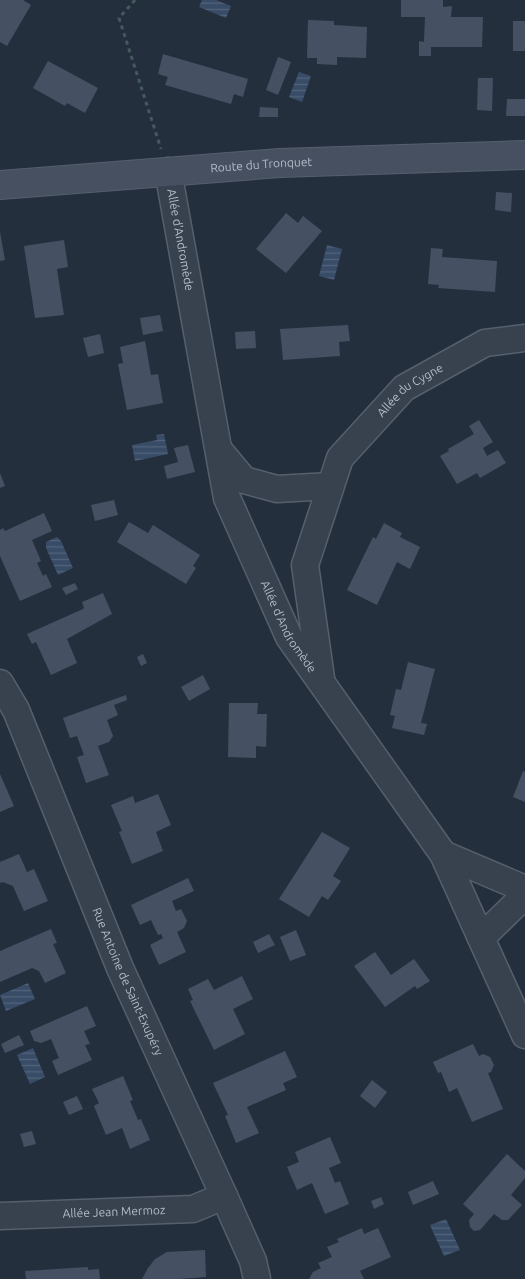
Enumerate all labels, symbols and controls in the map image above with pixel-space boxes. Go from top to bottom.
street label: Route du Tronquet [210,155,313,174]
street label: Allée d'Andromède [165,188,196,292]
street label: Allée du Cygne [374,361,445,419]
street label: Allée d'Andromède [259,578,319,675]
street label: Rue Antoine de Saint-Exupéry [90,906,166,1057]
street label: Allée Jean Mermoz [62,1203,166,1220]

